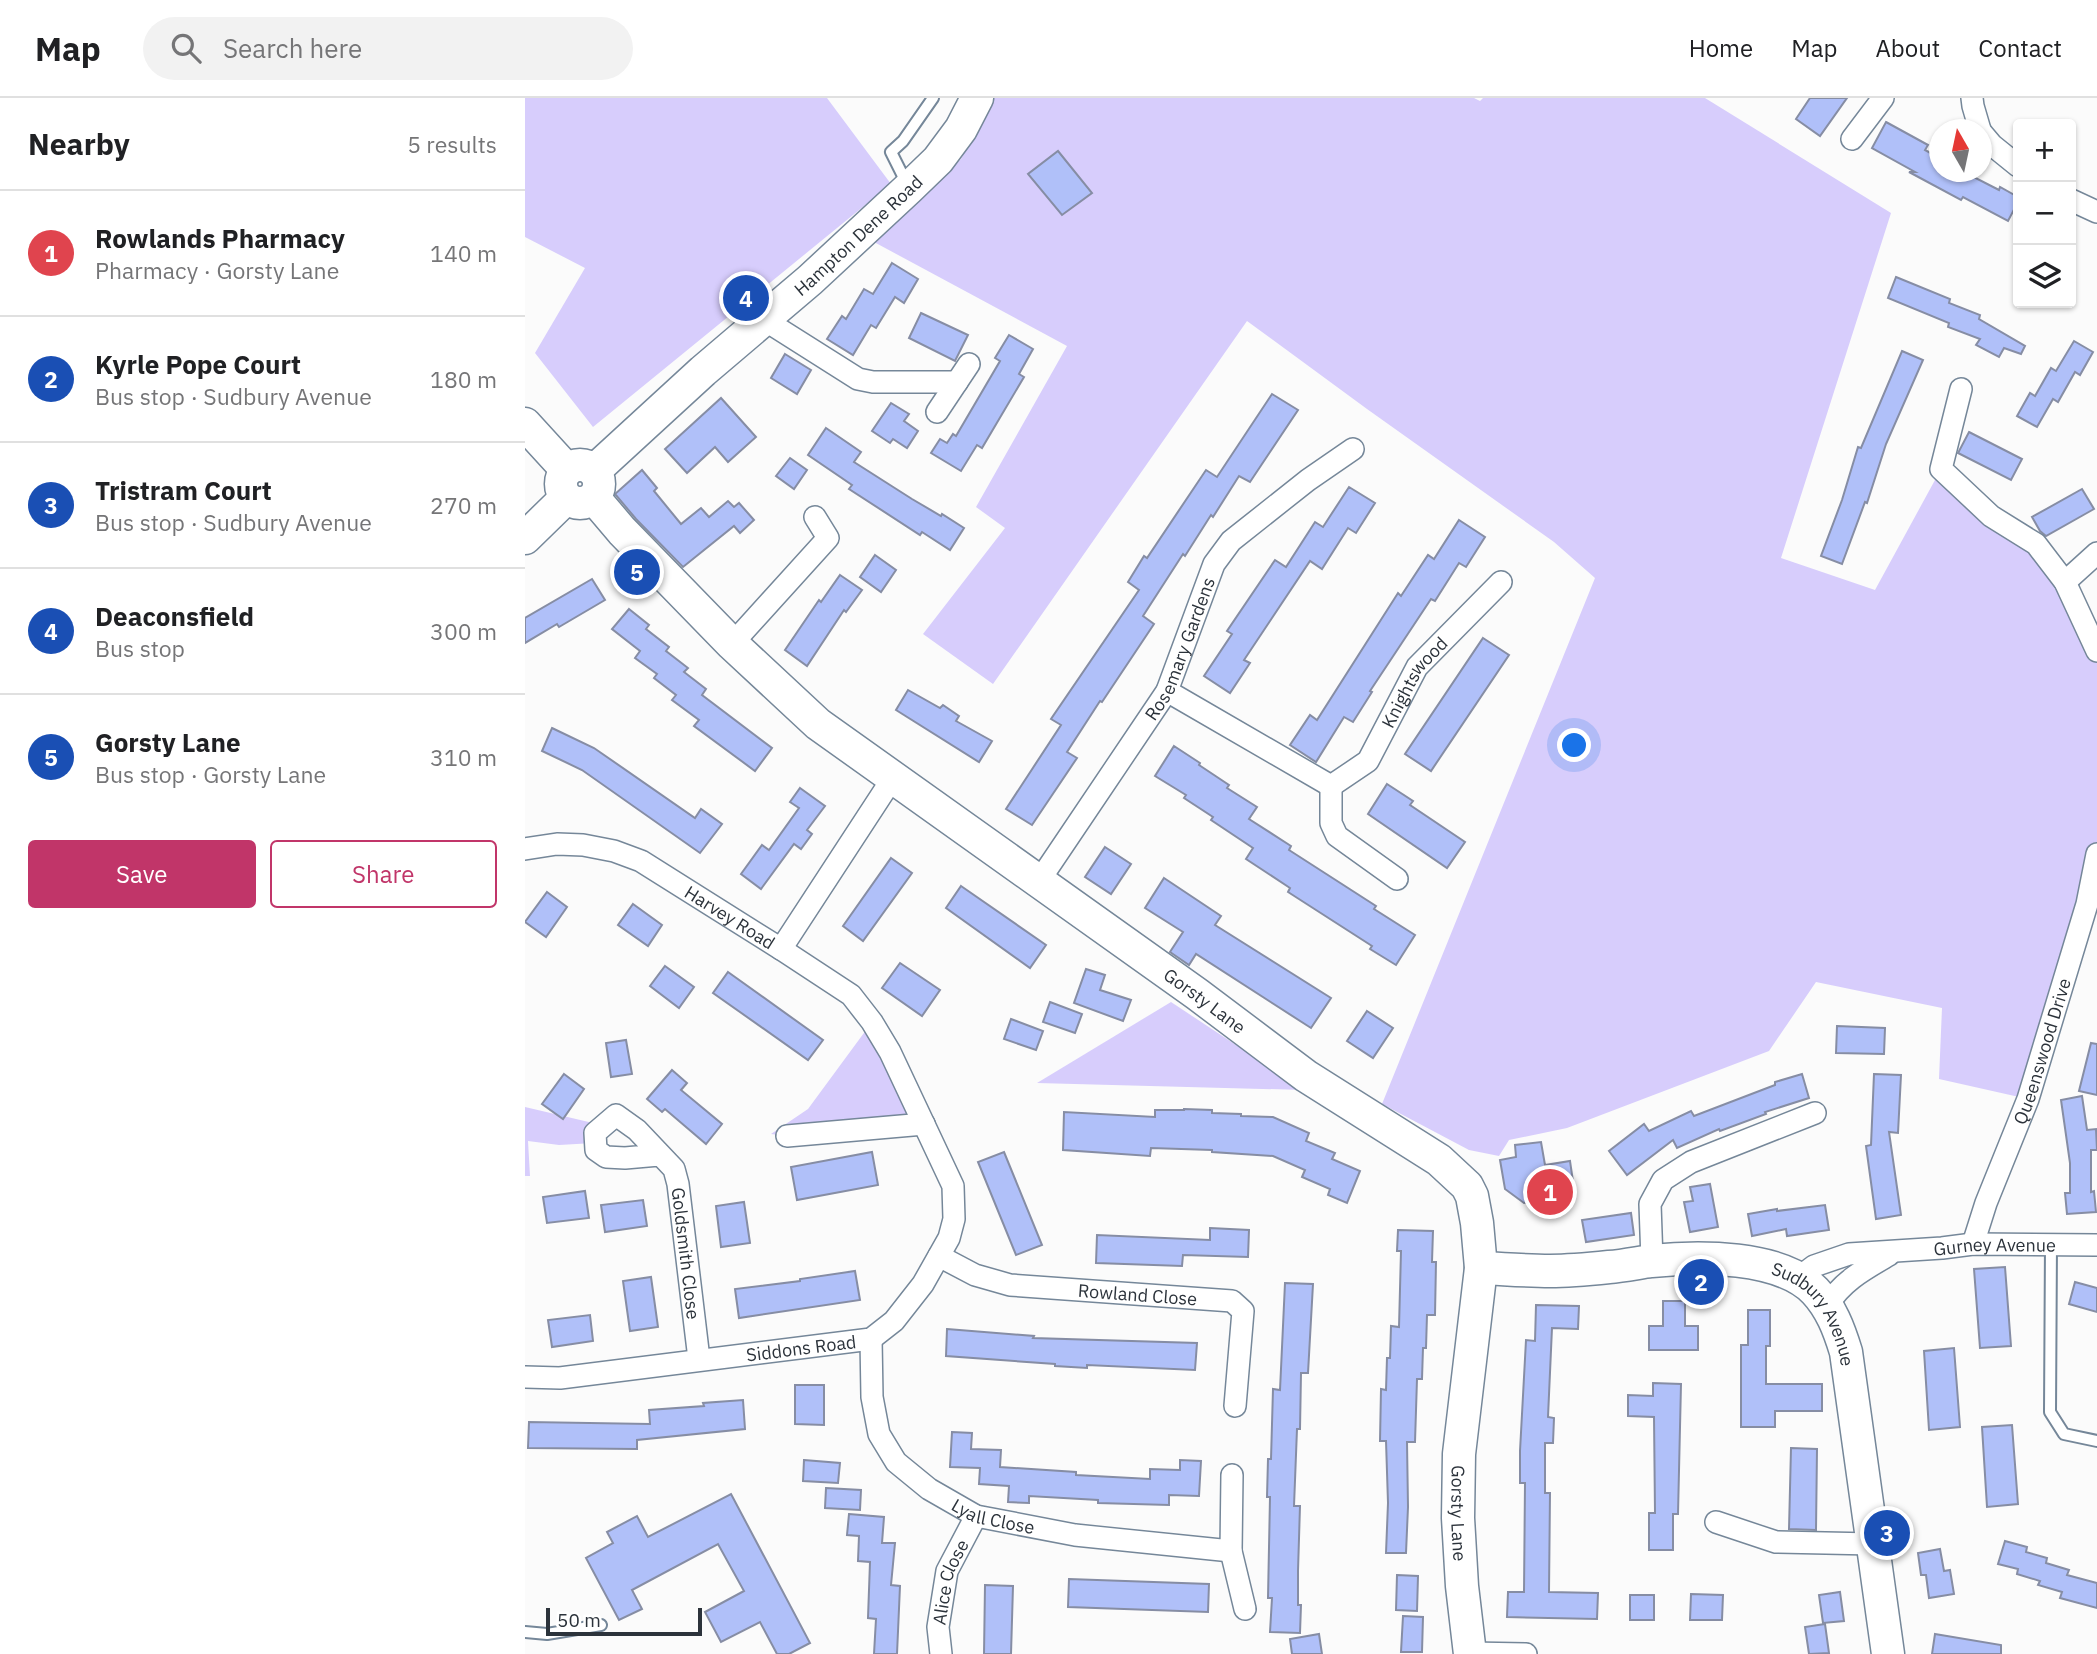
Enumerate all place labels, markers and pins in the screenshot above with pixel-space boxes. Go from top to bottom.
pin: 4 [723,272,769,324]
pin: 5 [614,546,660,598]
pin: 1 [1527,1166,1573,1218]
pin: 2 [1678,1256,1724,1308]
pin: 3 [1864,1507,1910,1559]

